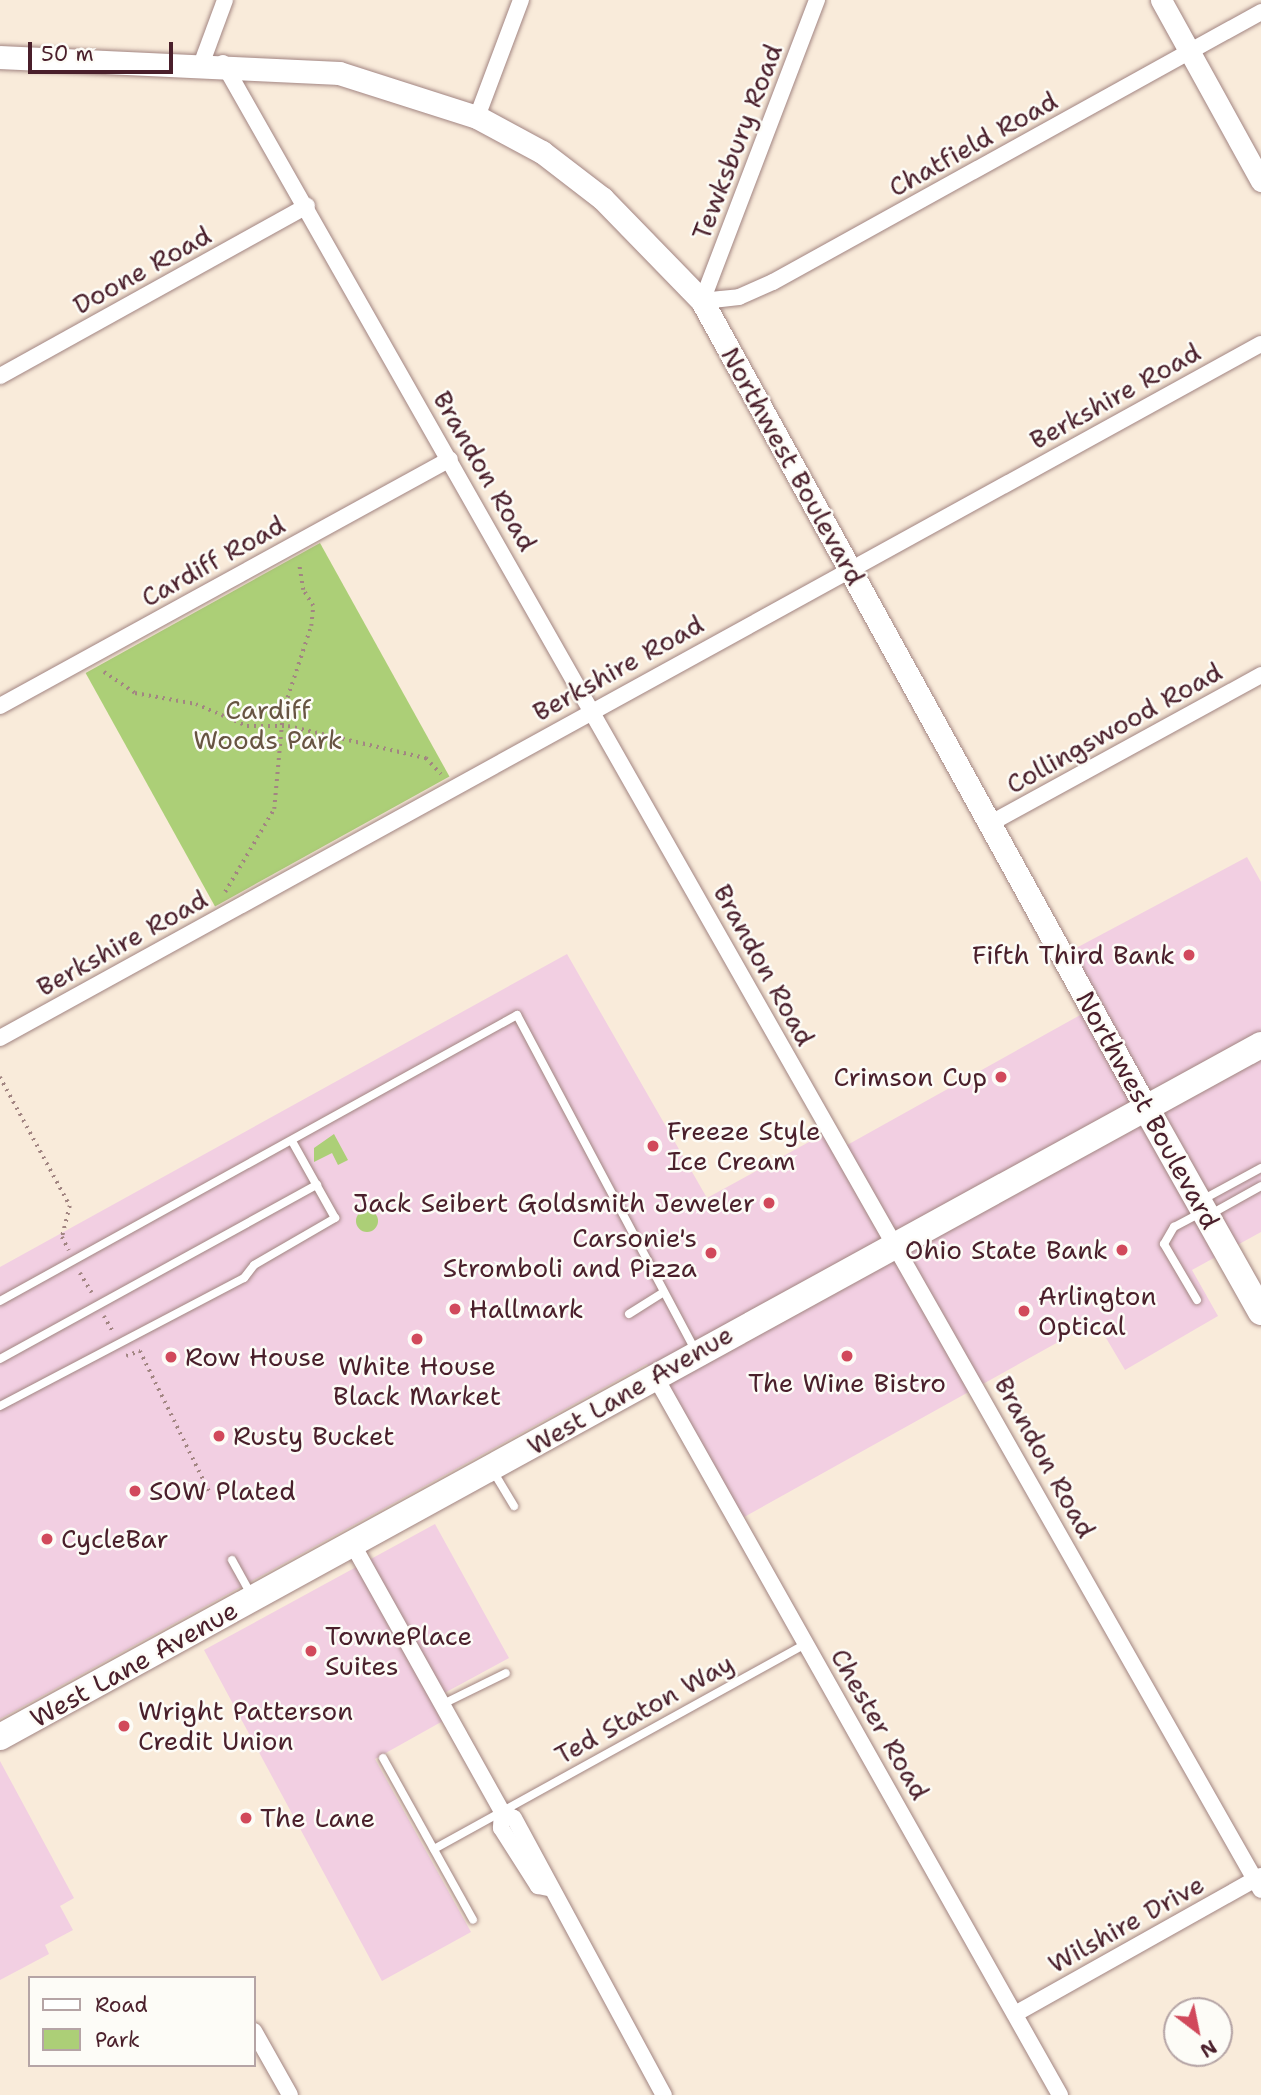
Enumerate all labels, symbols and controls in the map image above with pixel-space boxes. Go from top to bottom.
scale bar [32,28,177,72]
text: 50 m [41,40,94,68]
street label: Tewksbury Road [685,40,789,244]
street label: Chatfield Road [883,85,1063,203]
street label: Doone Road [68,219,216,321]
street label: Berkshire Road [1024,336,1206,456]
street label: Northwest Boulevard [715,342,871,590]
street label: Brandon Road [427,385,543,557]
street label: Cardiff Road [136,509,290,613]
street label: Berkshire Road [527,608,709,728]
street label: Collingswood Road [1001,656,1227,800]
park label: Cardiff Woods Park [193,694,343,756]
street label: Brandon Road [707,879,821,1051]
street label: Berkshire Road [31,883,213,1003]
place label: Fifth Third Bank [972,939,1175,971]
marker: Fifth Third Bank [1181,947,1197,963]
street label: Northwest Boulevard [1070,986,1226,1234]
place label: Crimson Cup [834,1061,987,1093]
marker: Crimson Cup [993,1069,1009,1085]
place label: Freeze Style Ice Cream [667,1115,821,1176]
marker: Freeze Style Ice Cream [645,1138,661,1154]
place label: Jack Seibert Goldsmith Jeweler [353,1187,755,1219]
marker: Jack Seibert Goldsmith Jeweler [761,1195,777,1211]
place label: Carsonie's Stromboli and Pizza [443,1222,697,1284]
place label: Ohio State Bank [905,1234,1108,1266]
marker: Ohio State Bank [1114,1242,1130,1258]
marker: Carsonie's Stromboli and Pizza [703,1245,719,1261]
place label: Arlington Optical [1038,1280,1156,1342]
place label: Hallmark [469,1293,584,1325]
marker: Hallmark [447,1301,463,1317]
marker: Arlington Optical [1016,1303,1032,1319]
street label: West Lane Avenue [522,1318,738,1462]
marker: White House Black Market [409,1331,425,1347]
place label: Row House [185,1341,326,1373]
marker: The Wine Bistro [839,1348,855,1364]
marker: Row House [163,1349,179,1365]
place label: White House Black Market [333,1350,501,1412]
place label: The Wine Bistro [748,1367,946,1399]
street label: Brandon Road [988,1371,1102,1543]
place label: Rusty Bucket [233,1420,395,1452]
marker: Rusty Bucket [211,1428,227,1444]
place label: SOW Plated [149,1475,296,1507]
marker: SOW Plated [127,1483,143,1499]
place label: CycleBar [61,1523,169,1555]
marker: CycleBar [39,1531,55,1547]
street label: West Lane Avenue [25,1594,243,1734]
place label: TownePlace Suites [325,1620,472,1682]
marker: TownePlace Suites [303,1643,319,1659]
street label: Chester Road [824,1643,936,1805]
street label: Ted Staton Way [549,1647,739,1771]
place label: Wright Patterson Credit Union [138,1695,353,1756]
marker: Wright Patterson Credit Union [116,1718,132,1734]
place label: The Lane [260,1802,375,1834]
marker: The Lane [238,1810,254,1826]
street label: Wilshire Drive [1043,1868,1209,1980]
legend [28,1976,256,2067]
text: Road [95,1991,148,2019]
north arrow [1163,1997,1233,2067]
text: Park [95,2026,140,2054]
text: N [1195,2034,1221,2063]

